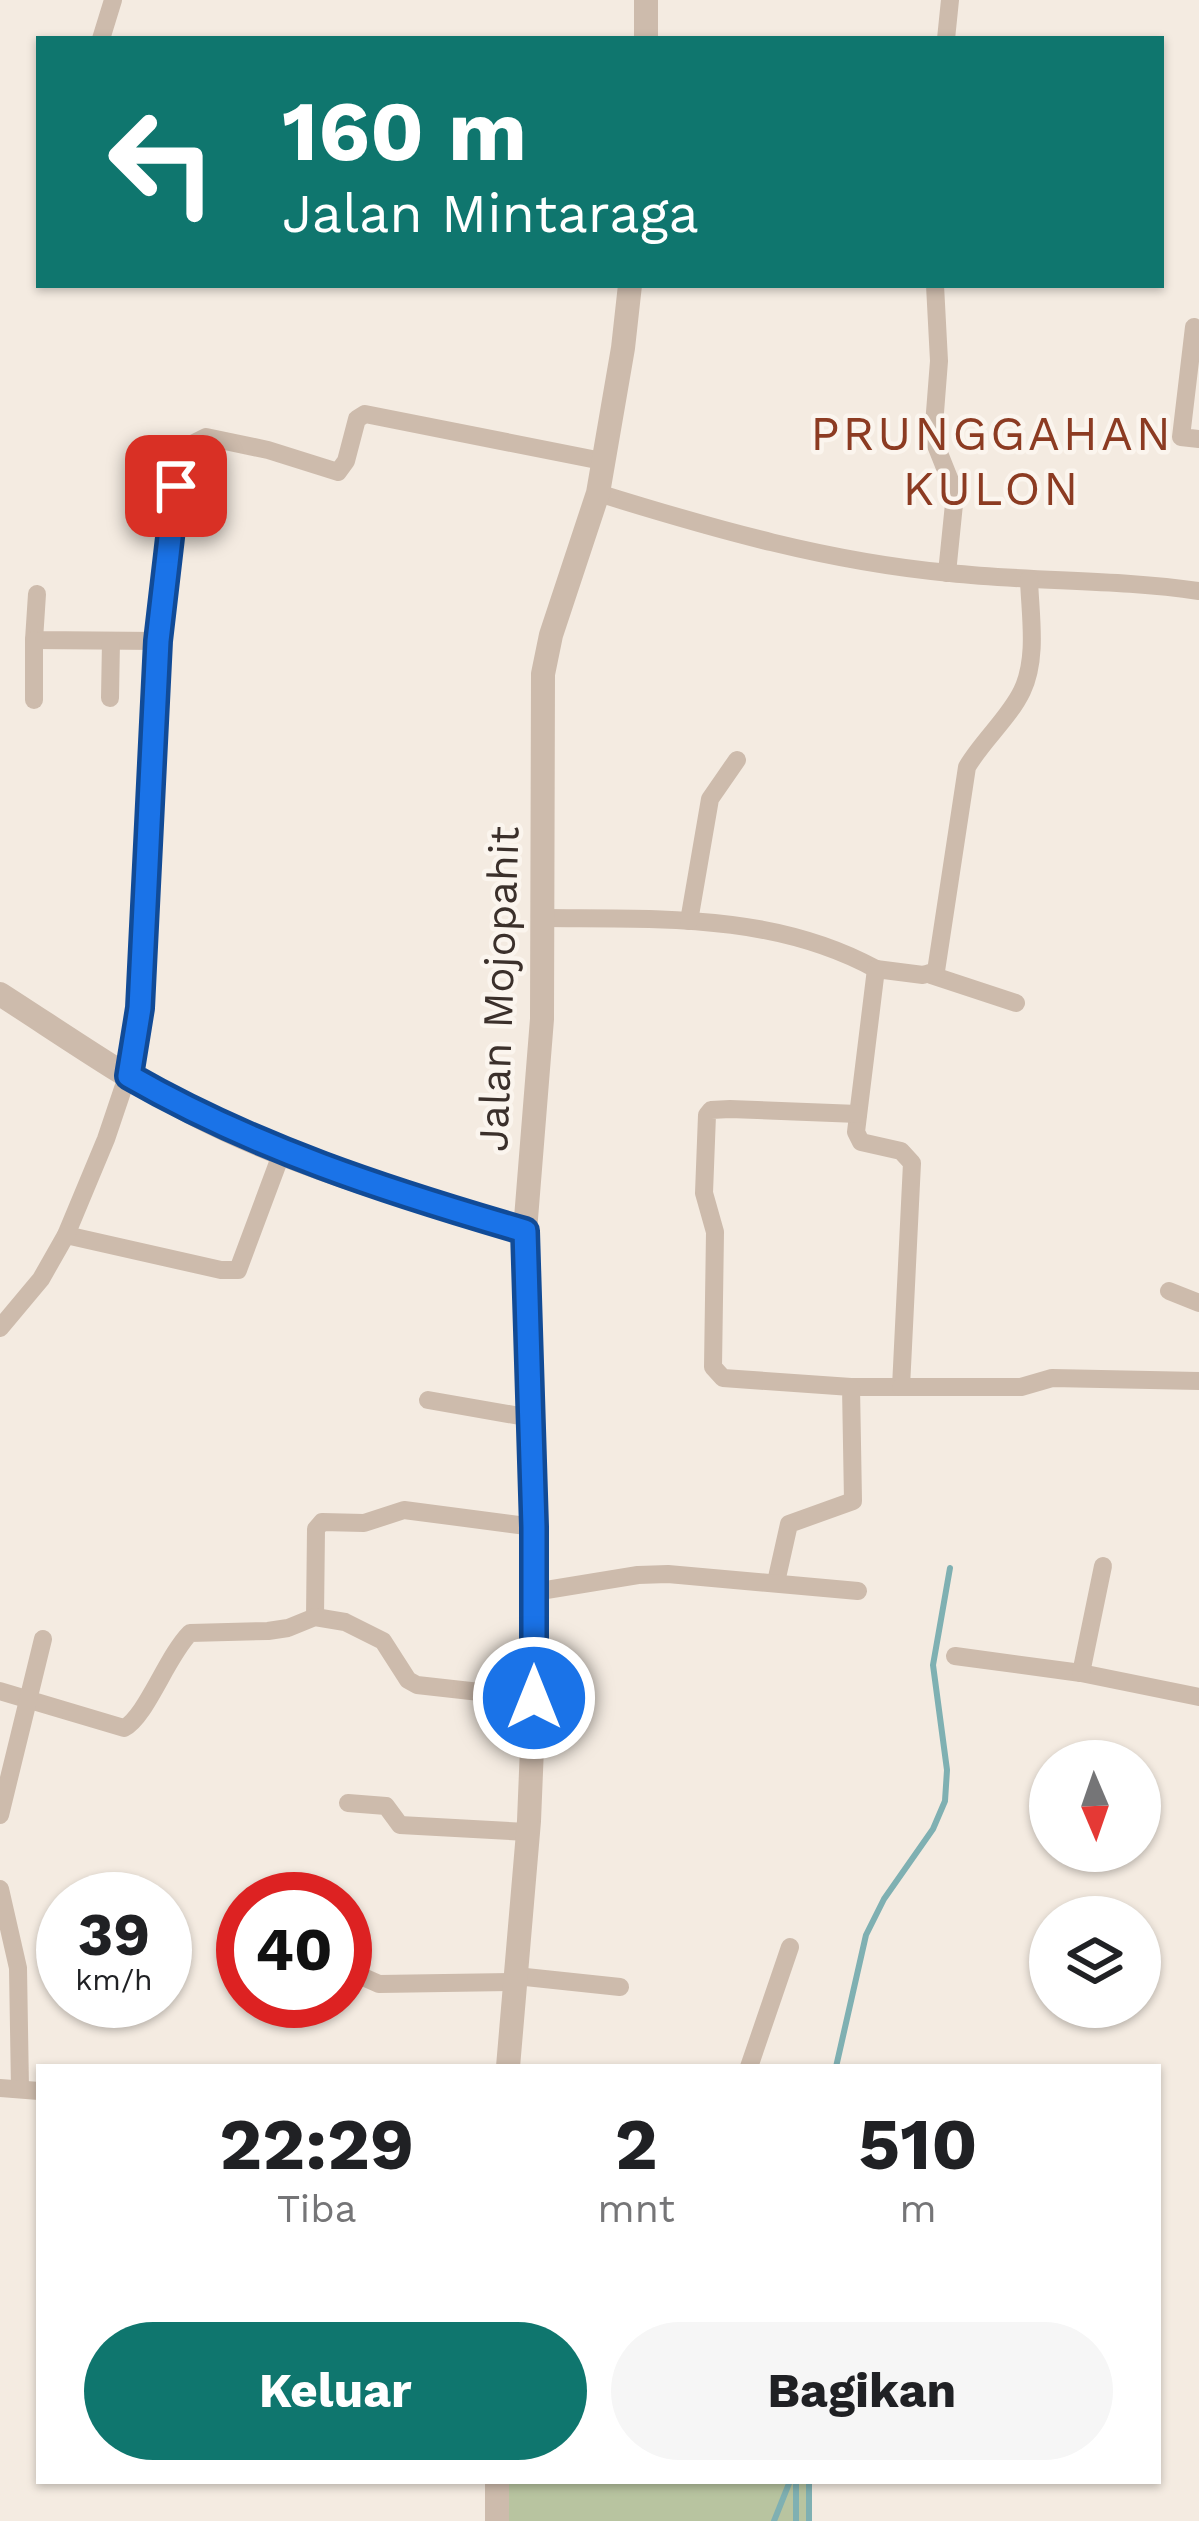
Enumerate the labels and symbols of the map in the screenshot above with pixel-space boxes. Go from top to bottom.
district label: PRUNGGAHAN KULON [810,405,1174,517]
pin [125,435,227,537]
street label: Jalan Mojopahit [468,825,529,1153]
position arrow [471,1635,597,1761]
north arrow [1029,1740,1161,1872]
speed limit sign: 40 [216,1872,372,2028]

